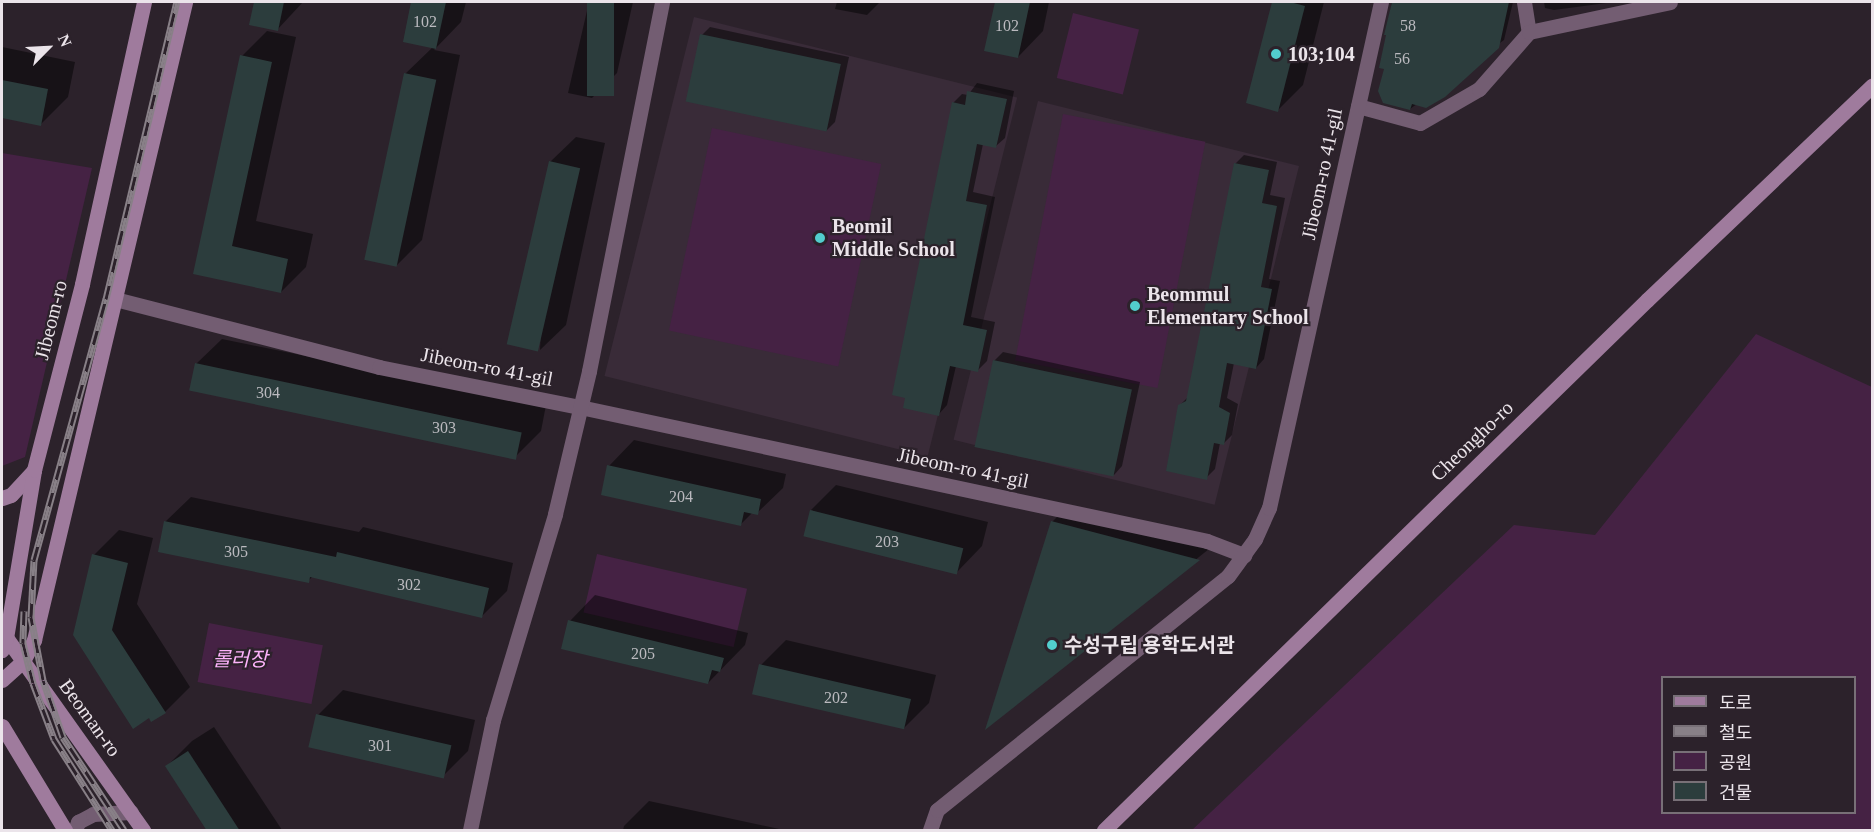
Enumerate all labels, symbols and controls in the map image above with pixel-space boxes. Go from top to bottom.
house number: 102 [413,12,437,32]
house number: 102 [995,16,1019,36]
house number: 58 [1400,16,1416,36]
north arrow [18,18,78,78]
text: N [55,32,75,49]
place label: 103;104 [1288,42,1355,66]
marker: 103;104 [1269,47,1283,61]
house number: 56 [1394,49,1410,69]
street label: Jibeom-ro 41-gil [1296,106,1348,242]
place label: Beomil Middle School [832,214,955,261]
marker: Beomil Middle School [813,231,827,245]
street label: Jibeom-ro [30,278,72,362]
place label: Beommul Elementary School [1147,282,1309,329]
marker: Beommul Elementary School [1128,299,1142,313]
street label: Jibeom-ro 41-gil [419,342,555,392]
house number: 304 [256,383,280,403]
street label: Cheongho-ro [1426,396,1518,486]
house number: 303 [432,418,456,438]
street label: Jibeom-ro 41-gil [895,442,1031,494]
house number: 204 [669,487,693,507]
house number: 203 [875,532,899,552]
house number: 305 [224,542,248,562]
house number: 302 [397,575,421,595]
place label: 수성구립 용학도서관 [1064,633,1235,657]
marker: 수성구립 용학도서관 [1045,638,1059,652]
house number: 205 [631,644,655,664]
park label: 롤러장 [212,647,268,671]
street label: Beoman-ro [54,675,126,761]
legend [1661,676,1856,814]
house number: 202 [824,688,848,708]
text: 도로 [1719,693,1752,713]
text: 철도 [1719,723,1752,743]
house number: 301 [368,736,392,756]
text: 공원 [1719,753,1752,773]
text: 건물 [1719,783,1752,803]

